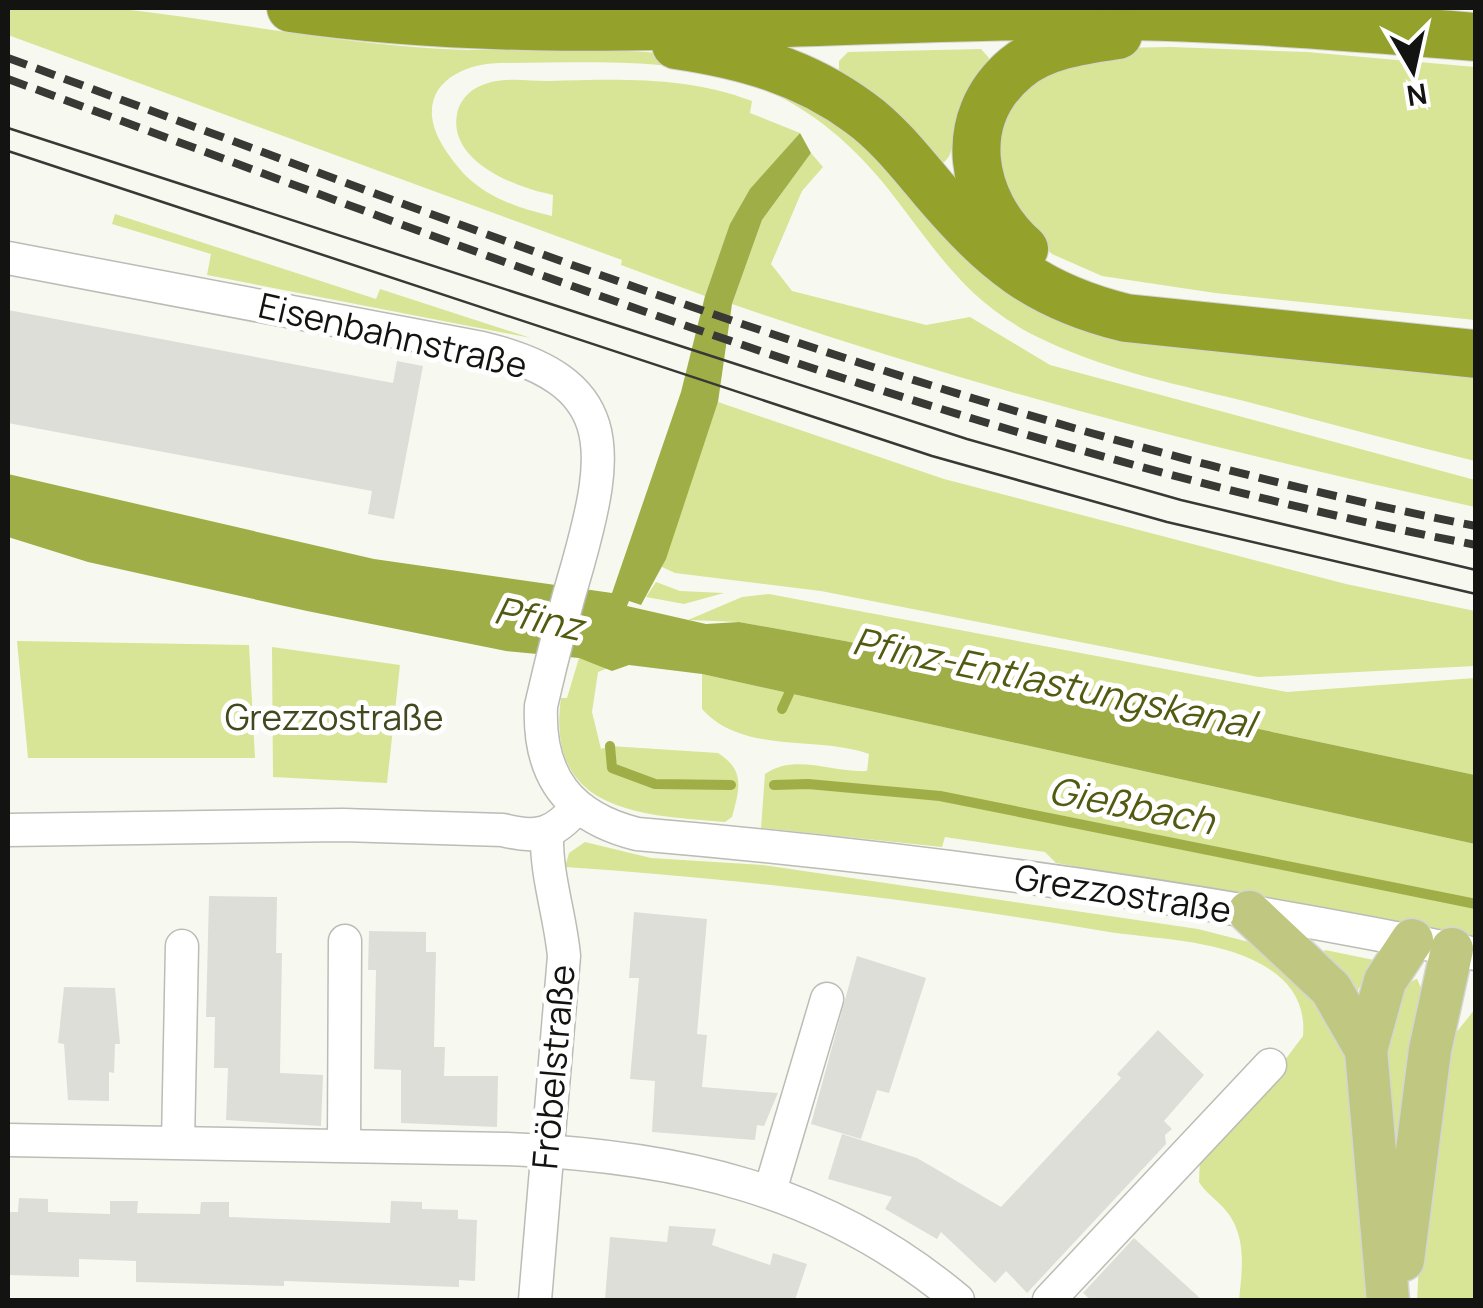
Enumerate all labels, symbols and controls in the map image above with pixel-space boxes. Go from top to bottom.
north arrow [1363,20,1463,120]
text: N [1404,75,1430,116]
street label: Eisenbahnstraße [254,281,532,389]
water label: Pfinz [490,582,592,652]
water label: Pfinz-Entlastungskanal [848,613,1264,750]
park label: Grezzostraße [225,693,443,741]
water label: Gießbach [1045,763,1220,846]
street label: Grezzostraße [1011,852,1235,934]
street label: Fröbelstraße [520,963,586,1171]

